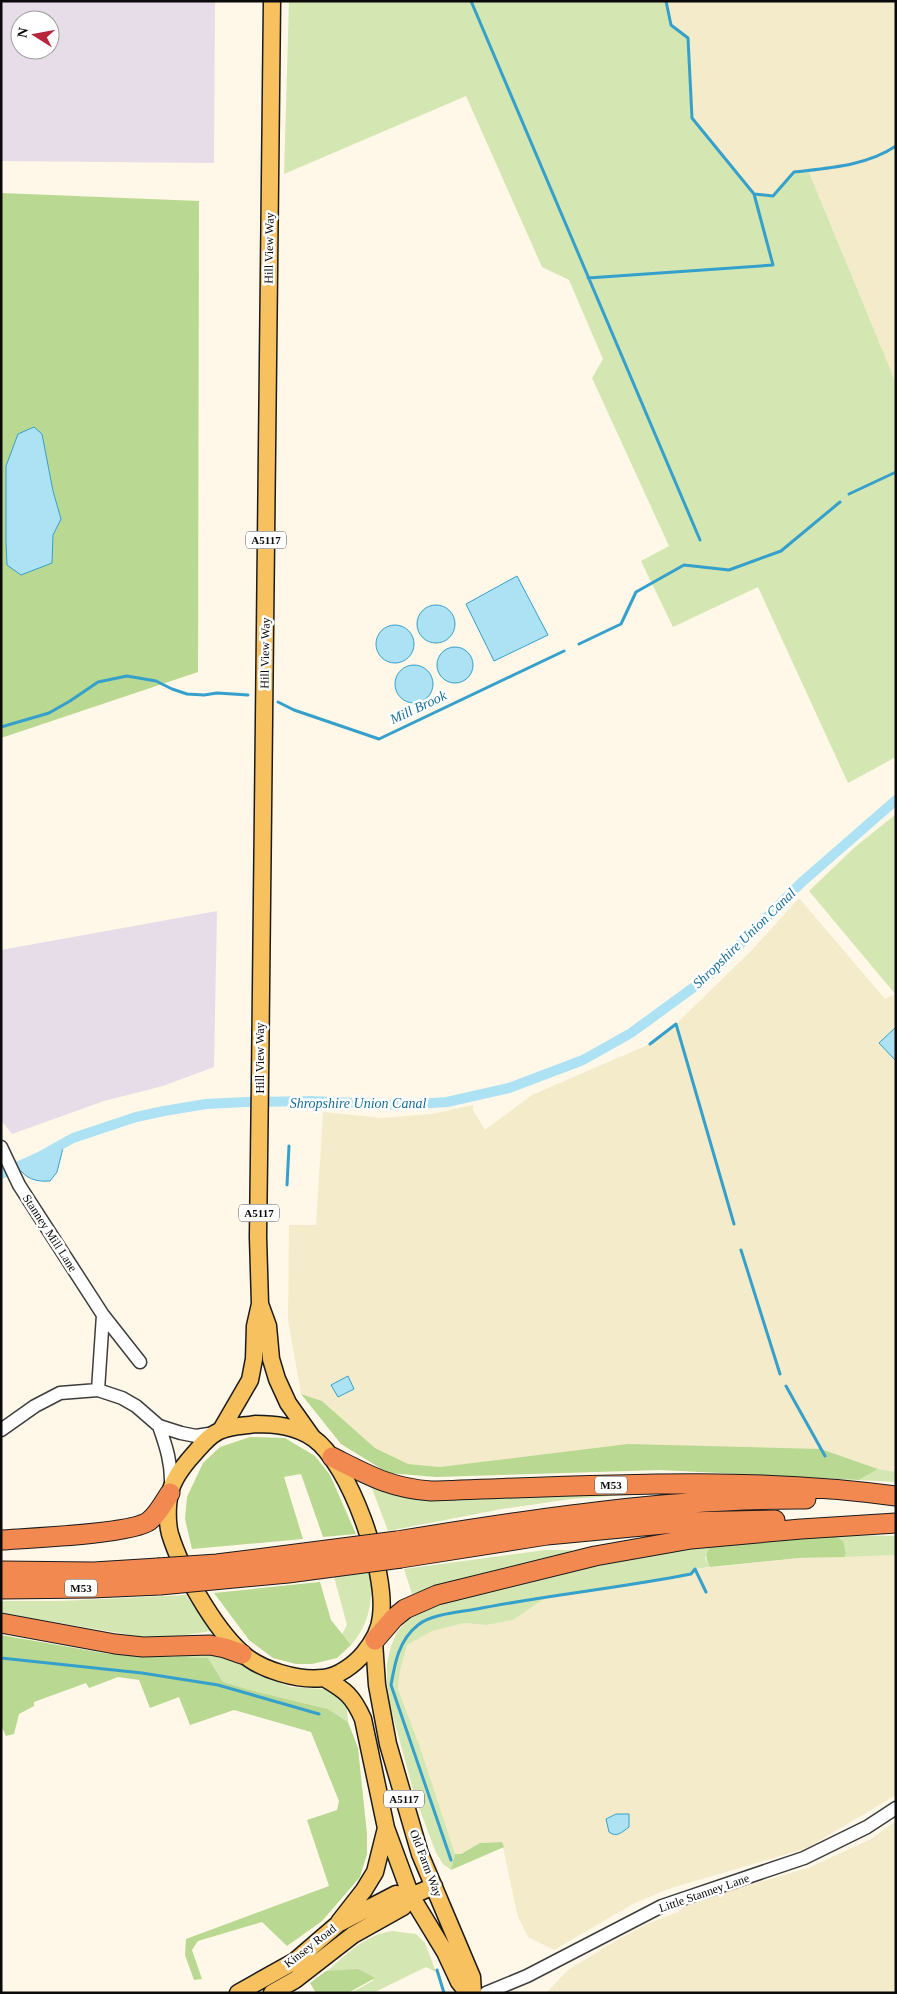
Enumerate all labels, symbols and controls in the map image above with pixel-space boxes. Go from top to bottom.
north arrow [10,10,60,60]
text: N [14,26,31,39]
street label: Hill View Way [261,212,277,284]
road number: A5117 [246,532,286,548]
street label: Hill View Way [257,617,273,689]
water label: Mill Brook [387,688,450,727]
water label: Shropshire Union Canal [690,885,799,991]
street label: Hill View Way [253,1022,267,1094]
water label: Shropshire Union Canal [290,1096,426,1111]
street label: Stanney Mill Lane [20,1192,80,1274]
road number: A5117 [239,1204,279,1222]
road number: M53 [595,1476,627,1494]
road number: M53 [65,1580,97,1596]
road number: A5117 [384,1790,424,1808]
street label: Old Farm Way [407,1827,445,1899]
street label: Little Stanney Lane [657,1871,751,1915]
street label: Kinsey Road [281,1921,339,1971]

